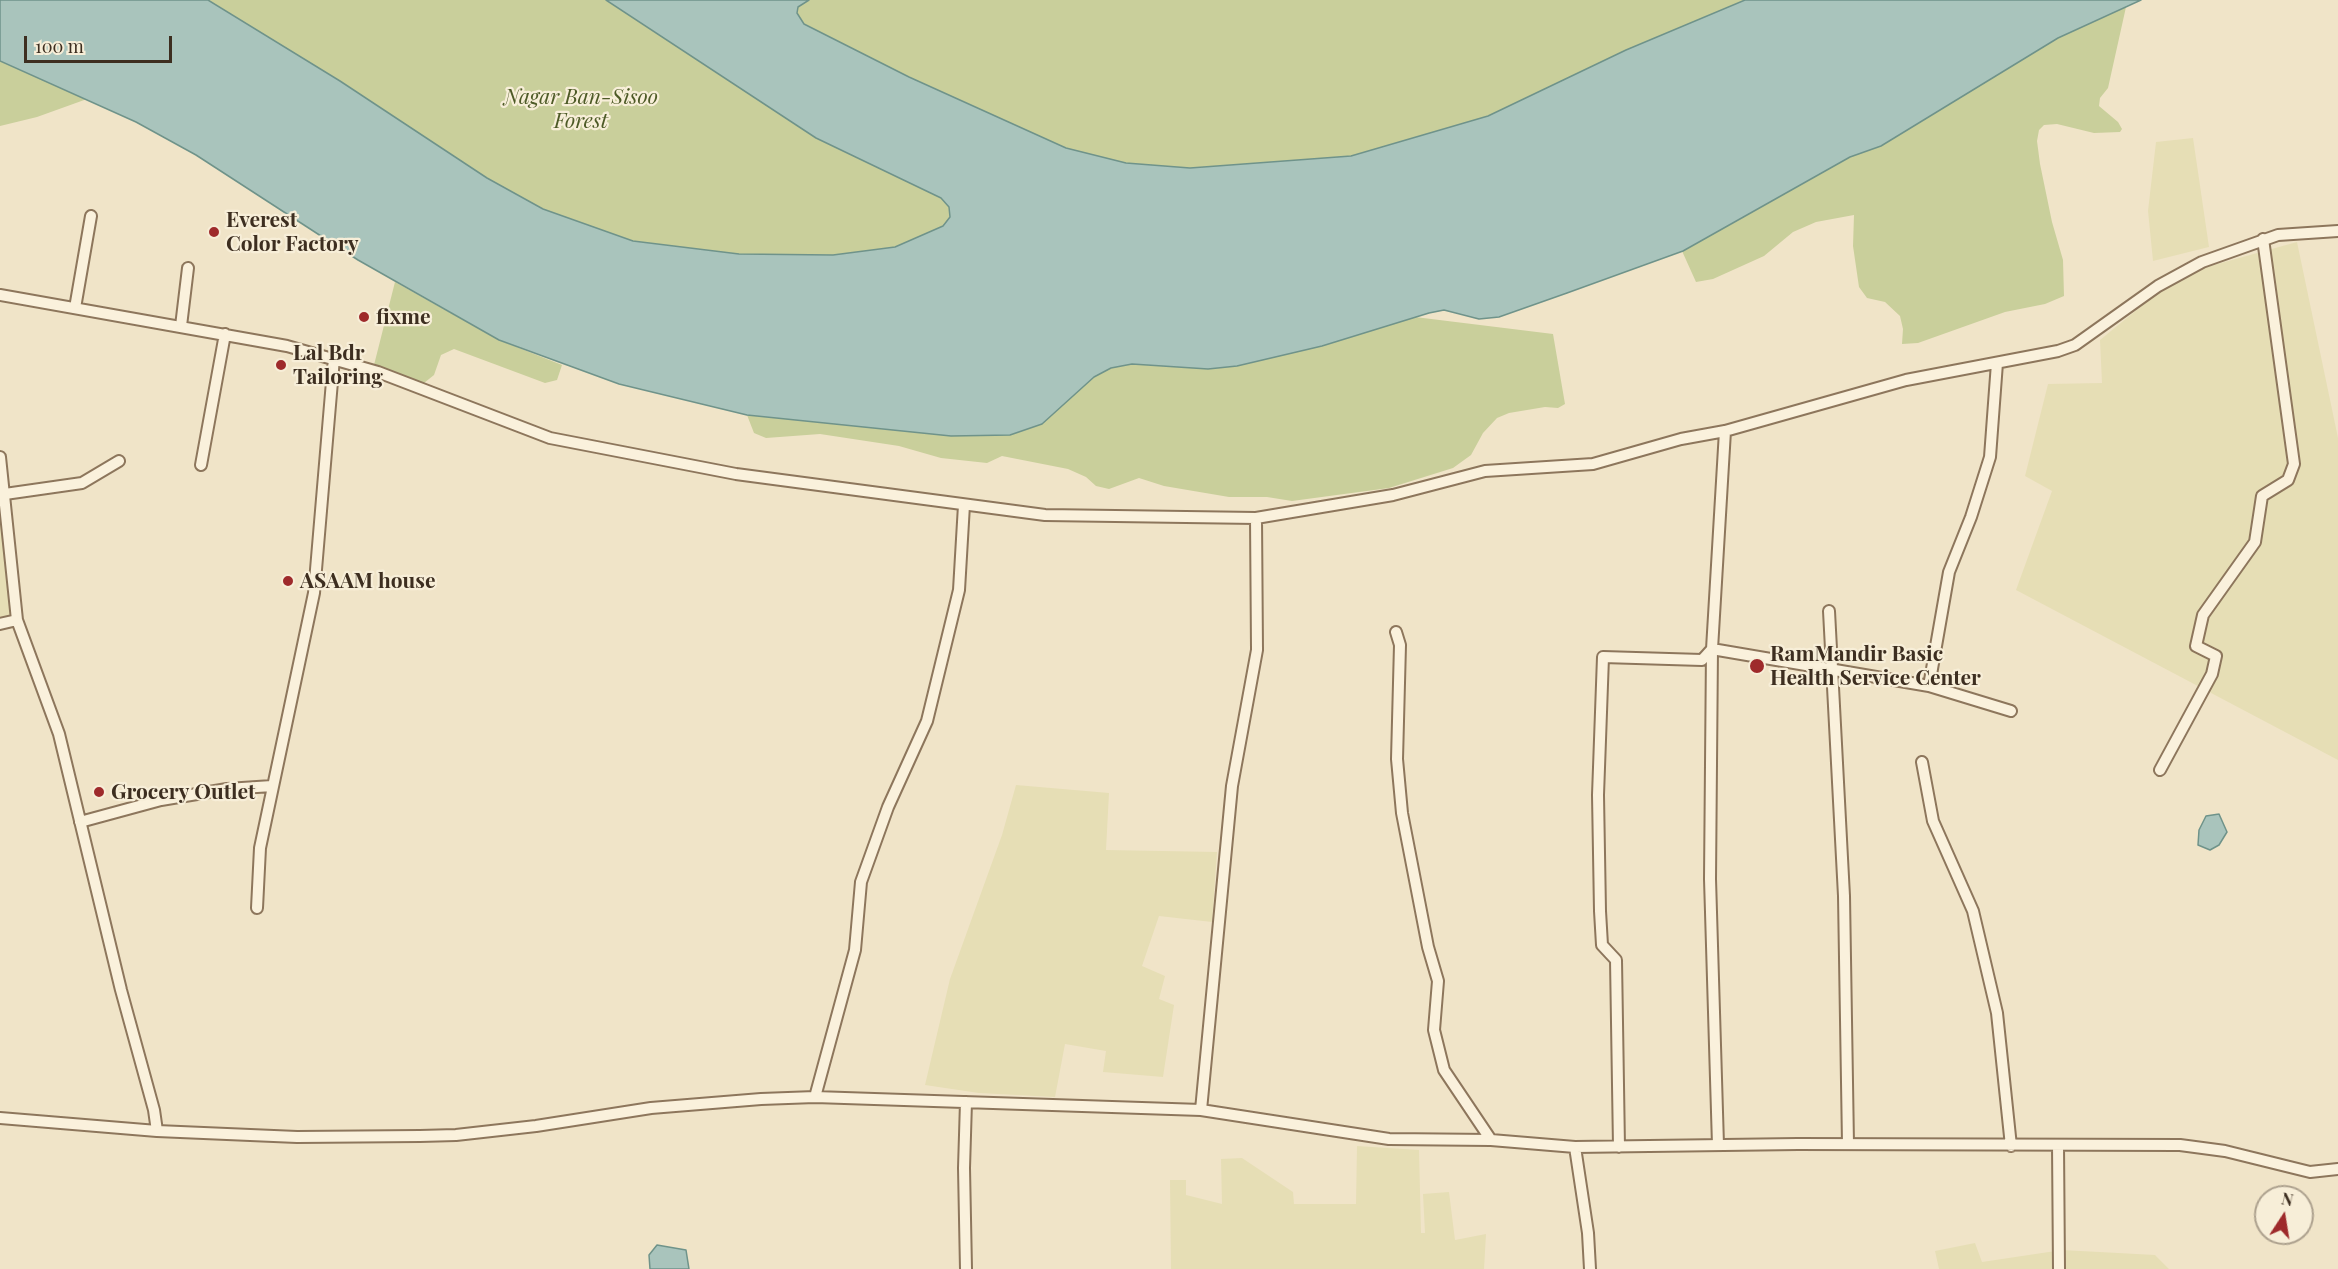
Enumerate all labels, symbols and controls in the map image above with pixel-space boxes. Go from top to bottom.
scale bar [27,24,176,62]
text: 100 m [35,34,84,58]
park label: Nagar Ban-Sisoo Forest [504,84,658,134]
place label: Everest Color Factory [226,207,359,257]
marker: Everest Color Factory [207,225,221,239]
place label: fixme [376,304,431,330]
marker: fixme [357,310,371,324]
place label: Lal Bdr Tailoring [293,340,383,390]
marker: Lal Bdr Tailoring [274,358,288,372]
place label: ASAAM house [300,568,436,594]
marker: ASAAM house [281,574,295,588]
place label: RamMandir Basic Health Service Center [1770,641,1981,691]
marker: RamMandir Basic Health Service Center [1748,657,1766,675]
place label: Grocery Outlet [111,779,255,805]
marker: Grocery Outlet [92,785,106,799]
north arrow [2254,1185,2314,1245]
text: N [2280,1187,2295,1210]

